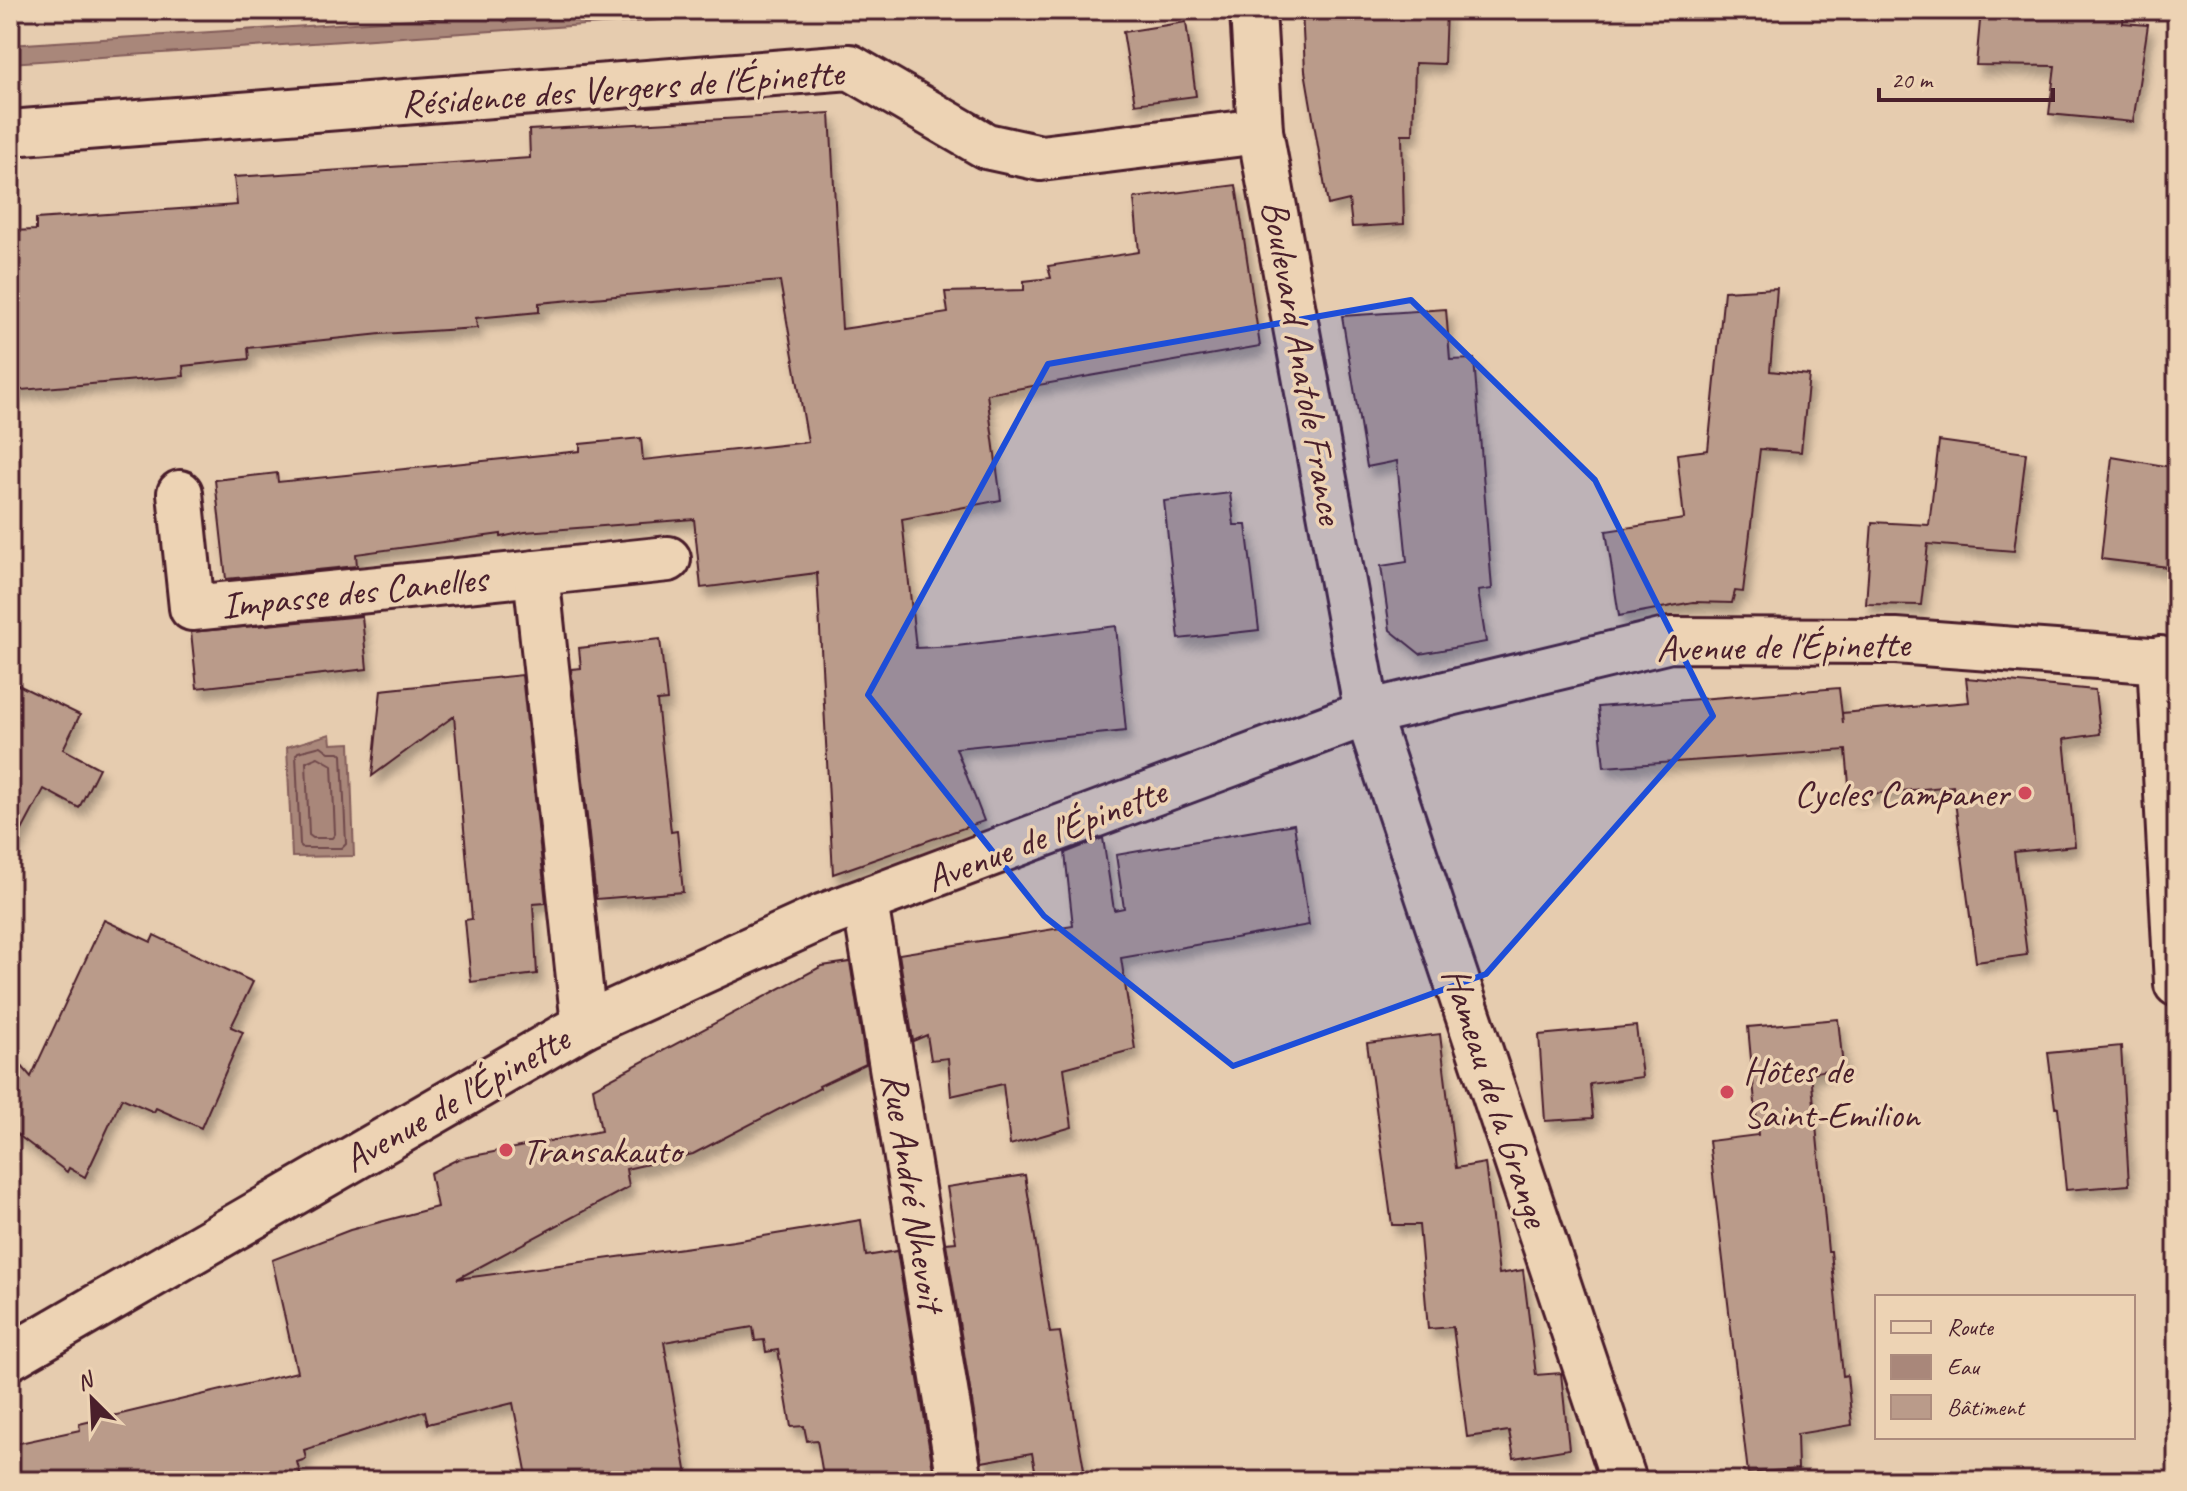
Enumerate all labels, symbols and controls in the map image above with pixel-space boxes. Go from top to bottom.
street label: Résidence des Vergers de l'Épinette [399,49,847,127]
scale bar [1879,52,2053,102]
text: 20 m [1891,65,1934,95]
street label: Boulevard Anatole France [1251,197,1355,530]
street label: Impasse des Canelles [219,554,493,629]
street label: Avenue de l'Épinette [1656,620,1913,672]
street label: Avenue de l'Épinette [919,767,1175,902]
place label: Cycles Campaner [1794,770,2011,817]
marker: Cycles Campaner [2016,784,2034,802]
street label: Hameau de la Grange [1432,961,1561,1235]
street label: Avenue de l'Épinette [335,1014,580,1183]
place label: Hôtes de Saint-Emilion [1743,1047,1921,1138]
street label: Rue André Nhevoit [871,1070,956,1319]
marker: Hôtes de Saint-Emilion [1718,1083,1736,1101]
place label: Transakauto [522,1127,685,1174]
marker: Transakauto [497,1141,515,1159]
legend [1875,1295,2135,1439]
text: Route [1947,1312,1995,1342]
text: Eau [1947,1352,1981,1382]
north arrow [52,1359,132,1439]
text: N [72,1365,99,1397]
text: Bâtiment [1947,1392,2026,1422]

